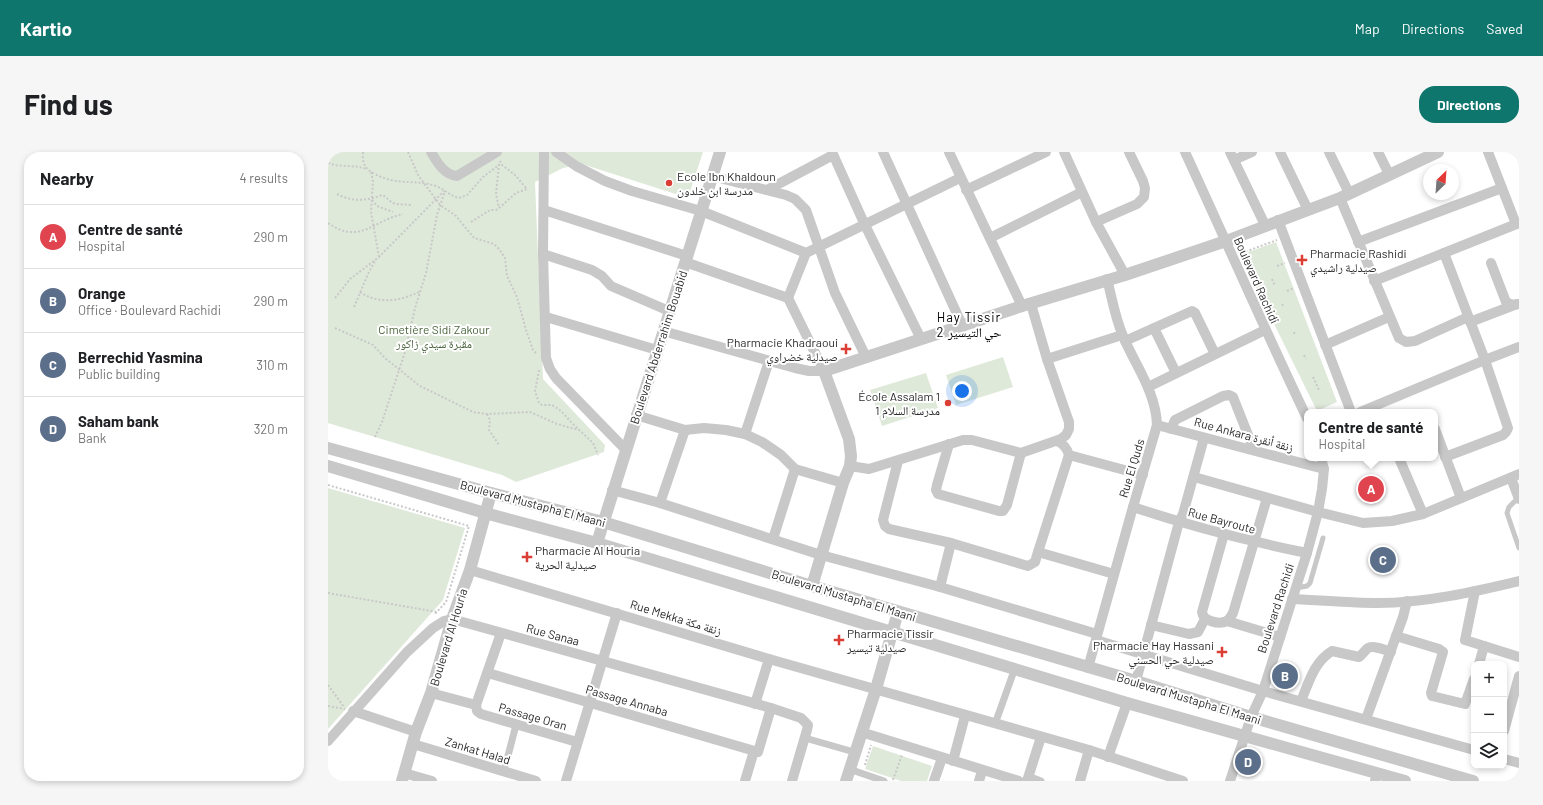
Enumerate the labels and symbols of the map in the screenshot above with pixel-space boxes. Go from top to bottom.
north arrow [1423,164,1459,200]
place label: Ecole Ibn Khaldoun مدرسة ابن خلدون [677,169,776,198]
marker: Ecole Ibn Khaldoun مدرسة ابن خلدون [664,178,674,188]
street label: Boulevard Rachidi [1232,235,1282,325]
place label: Pharmacie Rashidi صيدلية راشيدي [1310,246,1407,278]
marker: Pharmacie Rashidi صيدلية راشيدي [1297,255,1307,265]
street label: Boulevard Abderrahim Bouabid [627,268,689,426]
district label: Hay Tissir 2 حي التيسير [936,309,1002,343]
park label: Cimetière Sidi Zakour مقبرة سيدي زاكور [378,322,490,354]
place label: Pharmacie Khadraoui صيدلية خضراوي [727,335,838,367]
marker: Pharmacie Khadraoui صيدلية خضراوي [841,344,851,354]
your location [952,381,972,401]
place label: École Assalam 1 مدرسة السلام 1 [858,389,940,419]
marker: École Assalam 1 مدرسة السلام 1 [943,398,953,408]
street label: Rue Ankara زنقة أنقرة [1193,414,1296,454]
street label: Rue El Quds [1115,437,1147,499]
pin: A [1358,474,1384,504]
street label: Boulevard Mustapha El Maani [459,477,607,529]
street label: Rue Bayroute [1187,504,1257,536]
place label: Pharmacie Al Houria صيدلية الحرية [535,543,640,572]
pin: C [1370,545,1396,575]
marker: Pharmacie Al Houria صيدلية الحرية [522,552,532,562]
street label: Boulevard Rachidi [1254,561,1296,655]
street label: Boulevard Mustapha El Maani [770,566,918,624]
street label: Boulevard Al Houria [426,587,470,687]
street label: Rue Mekka زنقة مكة [629,596,724,638]
street label: Rue Sanaa [525,620,581,648]
place label: Pharmacie Tissir صيدلية تيسير [846,626,934,655]
marker: Pharmacie Tissir صيدلية تيسير [834,635,844,645]
place label: Pharmacie Hay Hassani صيدلية حي الحسني [1093,638,1214,670]
marker: Pharmacie Hay Hassani صيدلية حي الحسني [1217,647,1227,657]
pin: B [1272,661,1298,691]
street label: Boulevard Mustapha El Maani [1115,669,1263,727]
street label: Passage Annaba [584,682,670,718]
street label: Passage Oran [497,700,569,732]
street label: Zankat Halad [444,733,512,767]
pin: D [1235,747,1261,777]

